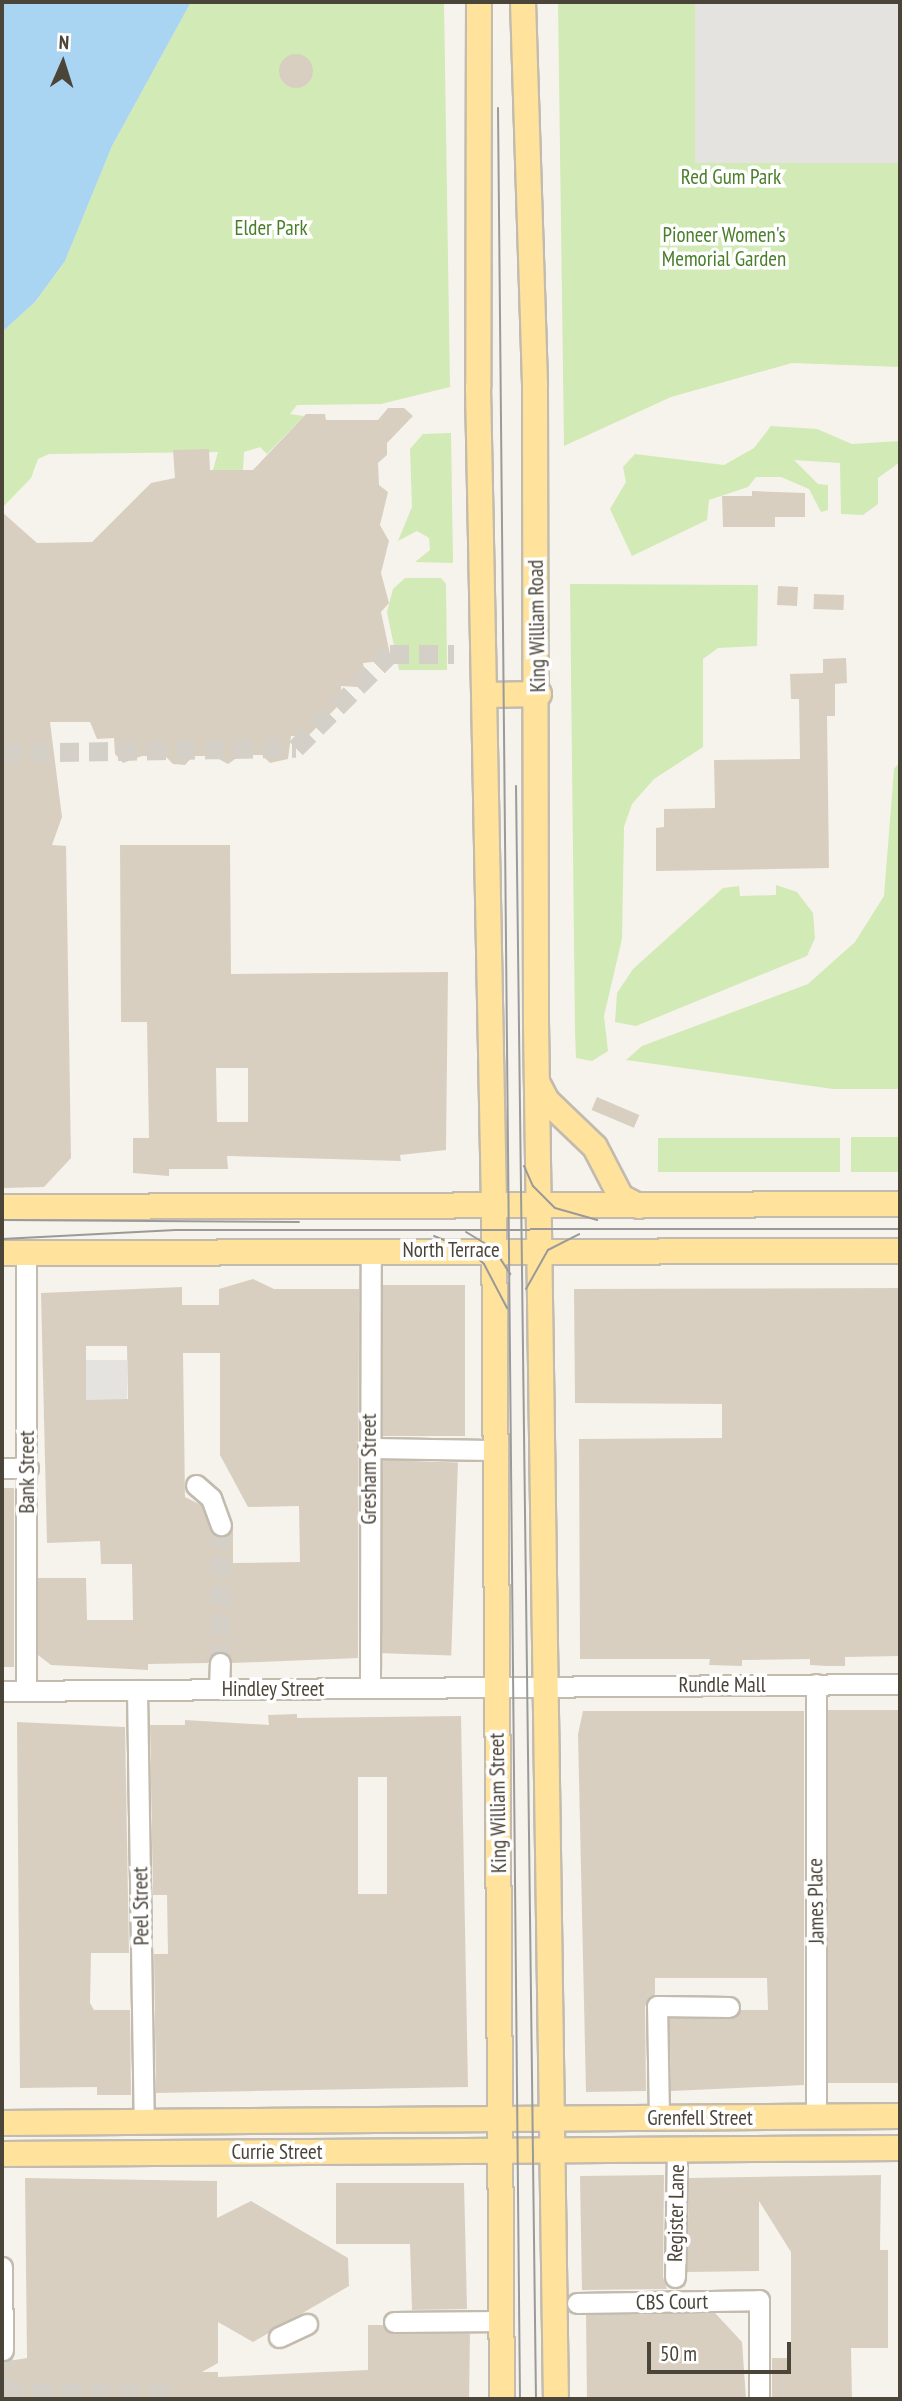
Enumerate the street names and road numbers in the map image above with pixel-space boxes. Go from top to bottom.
street label: King William Road [523,559,551,693]
street label: North Terrace [402,1237,500,1263]
street label: Gresham Street [356,1413,382,1525]
street label: Bank Street [14,1430,40,1514]
street label: Rundle Mall [678,1672,766,1698]
street label: Hindley Street [221,1676,325,1702]
street label: King William Street [484,1732,512,1874]
street label: James Place [803,1858,829,1944]
street label: Peel Street [128,1866,154,1946]
street label: Grenfell Street [647,2105,753,2131]
street label: Currie Street [231,2139,323,2165]
street label: Register Lane [663,2164,689,2262]
street label: CBS Court [636,2289,708,2315]

